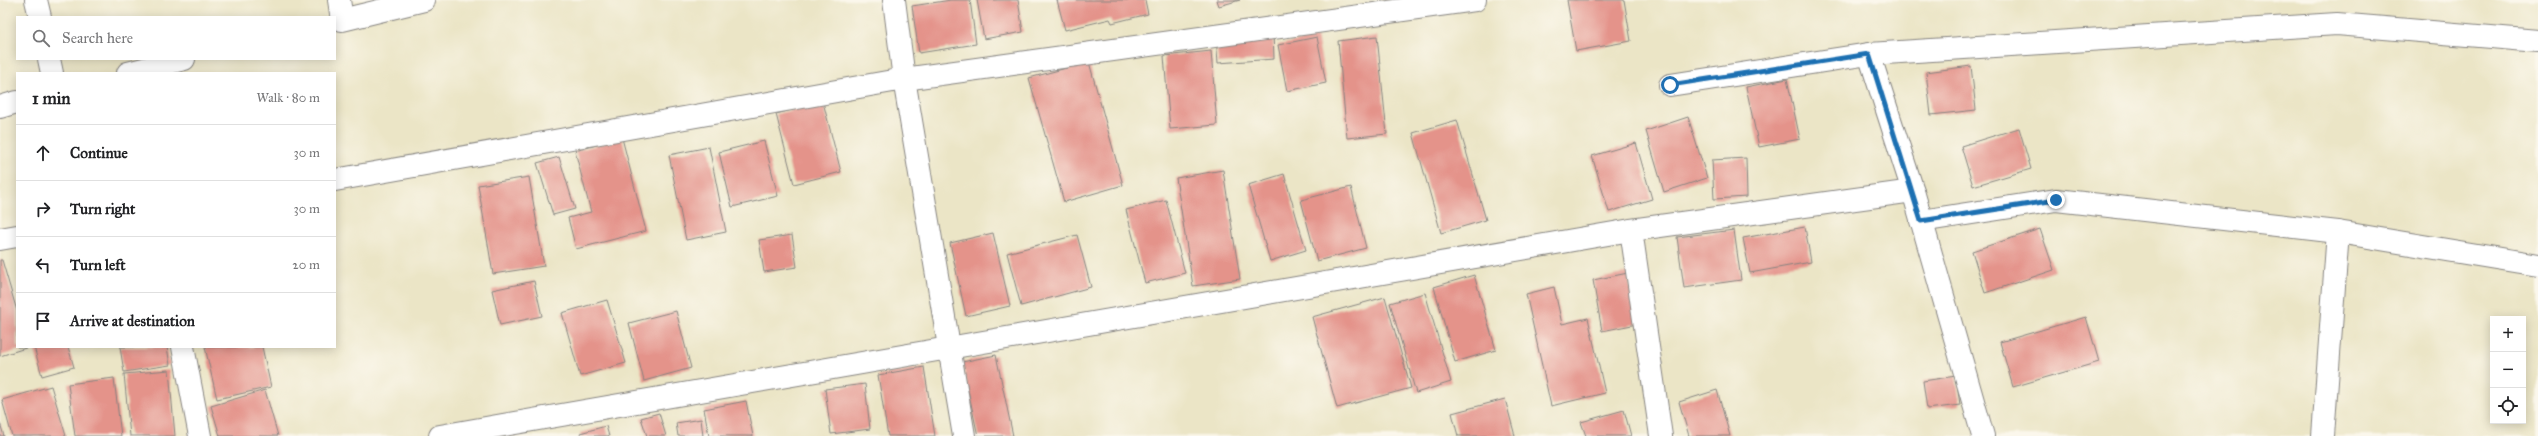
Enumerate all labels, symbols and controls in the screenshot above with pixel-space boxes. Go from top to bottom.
search box [16,16,336,60]
icon: search [30,27,52,49]
text: Search here [62,29,133,47]
route start [1661,76,1679,94]
text: 1 min [32,88,71,109]
text: Walk · 80 m [257,90,320,106]
icon: ahead [32,142,54,164]
text: Continue [70,144,128,162]
text: 30 m [294,145,320,161]
route end [2047,191,2065,209]
icon: right [32,198,54,220]
text: Turn right [70,200,135,218]
text: 30 m [294,201,320,217]
icon: left [32,254,54,276]
text: Turn left [70,256,126,274]
text: 20 m [292,257,320,273]
icon: arrive [32,310,54,332]
text: Arrive at destination [70,312,195,330]
map controls [2490,316,2526,424]
button: + [2490,316,2526,352]
button: − [2490,352,2526,388]
button: locate [2490,388,2526,424]

